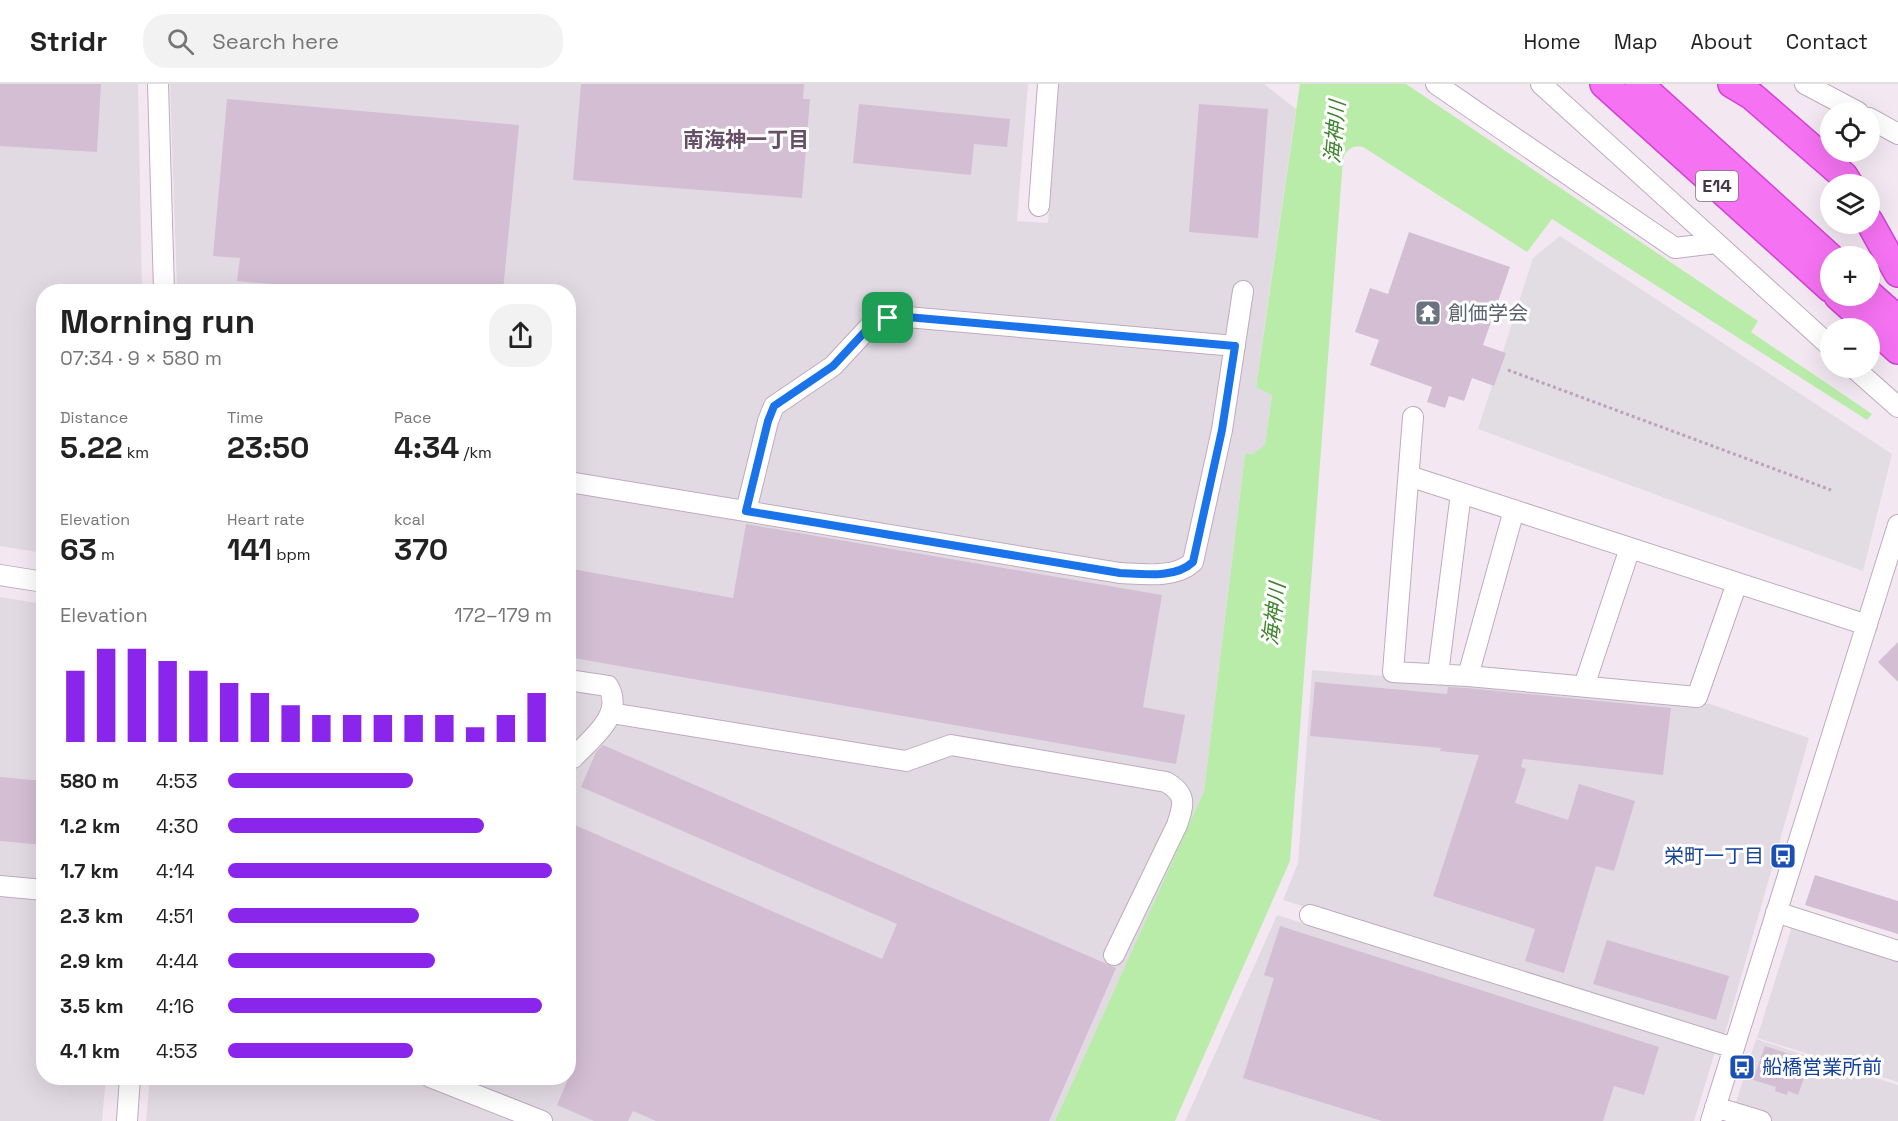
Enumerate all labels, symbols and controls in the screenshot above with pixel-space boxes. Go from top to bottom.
search box [143,14,563,68]
text: Stridr [30,23,107,59]
icon: search [164,25,197,58]
text: Search here [212,27,339,55]
text: Home [1523,28,1581,55]
text: Map [1614,28,1658,55]
text: About [1691,28,1753,55]
text: Contact [1786,28,1868,55]
water label: 海神川 [1318,97,1351,165]
map controls [1820,102,1880,378]
button: locate [1820,102,1880,162]
district label: 南海神一丁目 [683,126,809,153]
road number: E14 [1696,171,1738,201]
button: layers [1820,174,1880,234]
button: + [1820,246,1880,306]
pin [862,292,913,343]
temple icon: 創価学会 [1413,298,1443,328]
place label: 創価学会 [1448,300,1528,326]
text: Morning run [60,301,255,343]
icon: arrive [871,301,904,334]
button: share [489,304,552,367]
button: − [1820,318,1880,378]
text: 07:34 · 9 × 580 m [60,345,222,371]
text: Distance [60,407,128,428]
text: Time [227,407,263,428]
text: Pace [394,407,431,428]
text: 5.22 [60,428,123,467]
text: 23:50 [227,428,309,467]
text: 4:34 [394,428,459,467]
text: km [123,442,149,463]
text: /km [459,442,492,463]
text: Elevation [60,509,130,530]
text: Heart rate [227,509,305,530]
text: kcal [394,509,425,530]
text: 63 [60,530,97,569]
text: 141 [227,530,272,569]
text: 370 [394,530,448,569]
text: m [97,544,115,565]
text: bpm [272,544,311,565]
water label: 海神川 [1256,579,1291,647]
text: Elevation [60,602,148,628]
text: 172–179 m [454,602,552,628]
text: 580 m [60,768,119,794]
text: 4:53 [156,768,198,794]
text: 1.2 km [60,813,120,839]
text: 4:30 [156,813,198,839]
bus stop icon: 栄町一丁目 [1768,841,1798,871]
place label: 栄町一丁目 [1664,843,1764,869]
text: 1.7 km [60,858,119,884]
text: 4:14 [156,858,194,884]
text: 2.3 km [60,903,123,929]
text: 4:51 [156,903,194,929]
text: 2.9 km [60,948,124,974]
text: 4:44 [156,948,199,974]
text: 3.5 km [60,993,124,1019]
text: 4:16 [156,993,194,1019]
text: 4.1 km [60,1038,120,1064]
text: 4:53 [156,1038,198,1064]
bus stop icon: 船橋営業所前 [1727,1052,1757,1082]
place label: 船橋営業所前 [1762,1054,1882,1080]

